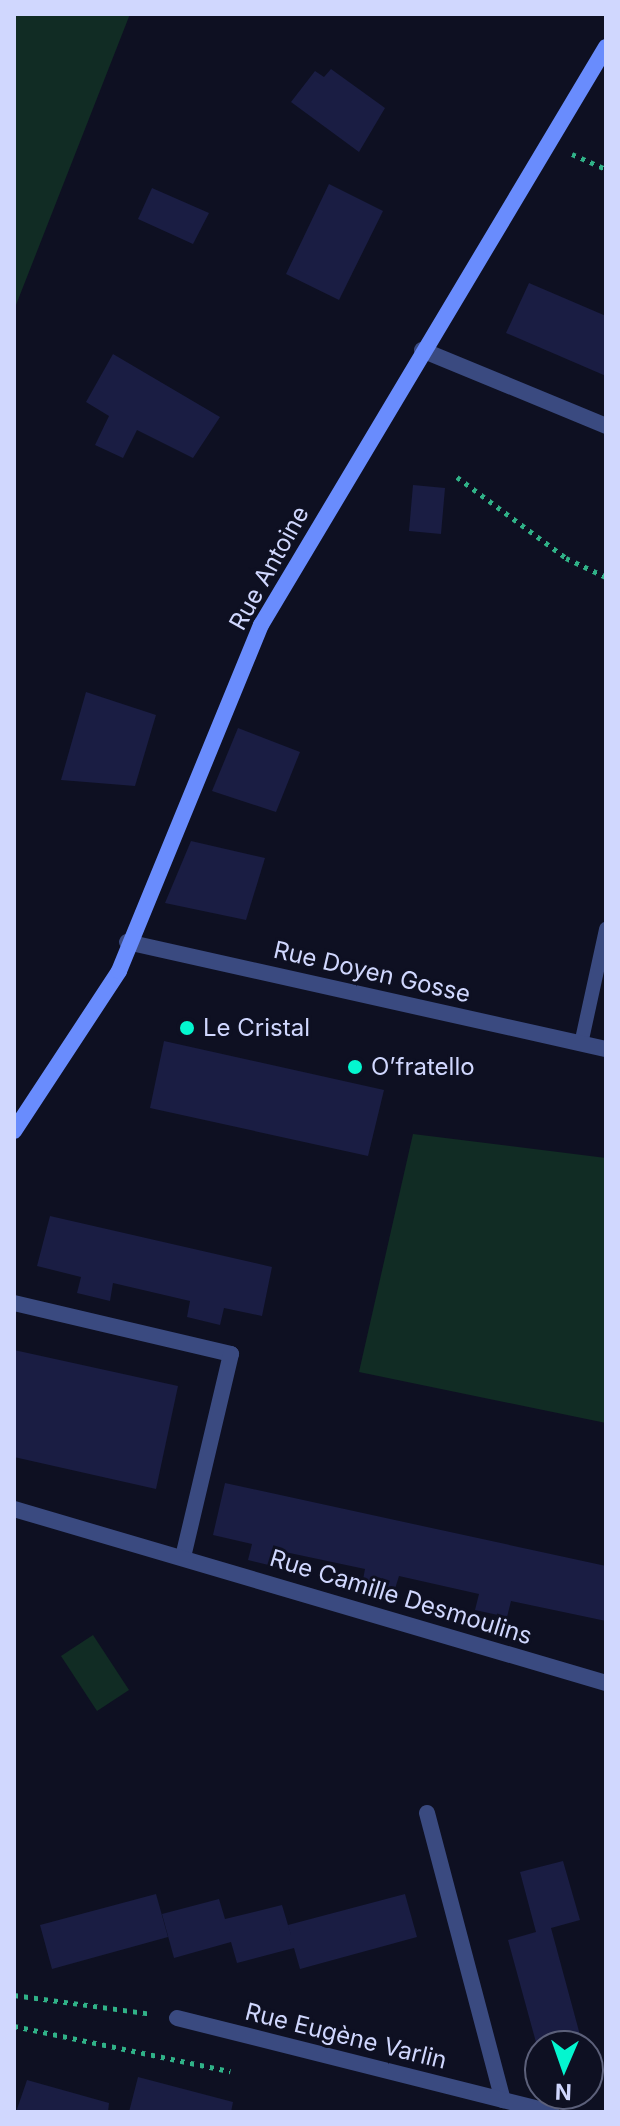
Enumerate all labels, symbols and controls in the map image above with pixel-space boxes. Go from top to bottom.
street label: Rue Antoine [223,501,315,635]
street label: Rue Doyen Gosse [271,935,473,1009]
place label: Le Cristal [203,1014,310,1042]
marker: Le Cristal [178,1019,196,1037]
place label: O’fratello [371,1053,475,1081]
marker: O’fratello [346,1058,364,1076]
street label: Rue Camille Desmoulins [266,1543,536,1651]
street label: Rue Eugène Varlin [242,1997,450,2075]
north arrow [524,2030,604,2110]
text: N [554,2079,572,2105]

